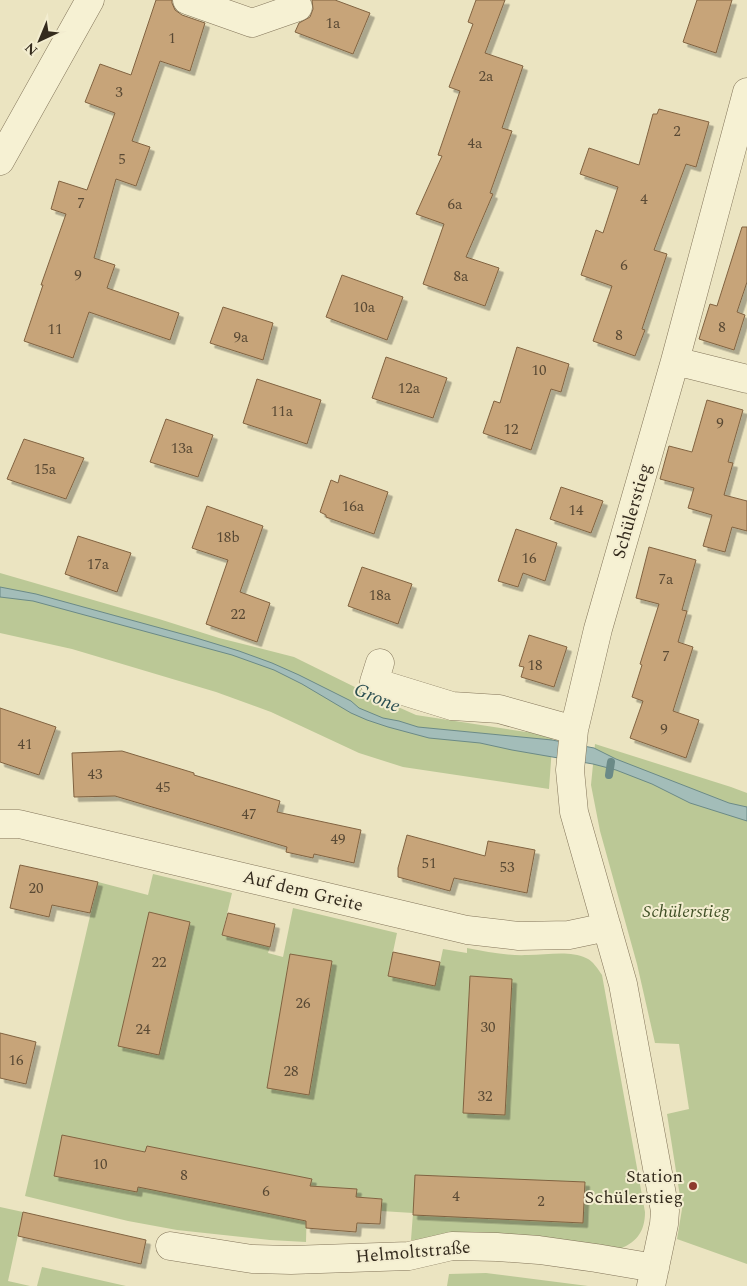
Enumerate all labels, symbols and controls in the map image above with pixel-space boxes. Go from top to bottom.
house number: 1a [326,12,341,35]
north arrow [15,15,65,65]
house number: 1 [168,27,176,50]
text: N [20,37,43,61]
house number: 2a [479,65,494,88]
house number: 3 [115,81,123,104]
house number: 2 [673,120,681,143]
house number: 4a [468,132,483,155]
house number: 5 [118,148,126,171]
house number: 4 [640,188,648,211]
house number: 7 [77,192,85,215]
house number: 6a [448,193,463,216]
house number: 6 [620,254,628,277]
house number: 9 [74,264,82,287]
house number: 8a [454,265,469,288]
house number: 10a [353,296,376,319]
house number: 8 [718,316,726,339]
house number: 11 [47,318,63,341]
house number: 8 [615,324,623,347]
house number: 9a [234,326,249,349]
house number: 10 [531,359,547,382]
house number: 12a [398,377,421,400]
house number: 11a [271,400,294,423]
house number: 9 [716,412,724,435]
house number: 12 [503,418,519,441]
house number: 13a [171,437,194,460]
house number: 15a [34,458,57,481]
street label: Schülerstieg [605,460,659,562]
house number: 16a [342,495,365,518]
house number: 14 [568,499,584,522]
house number: 18b [216,526,240,549]
house number: 16 [521,547,537,570]
house number: 17a [87,553,110,576]
house number: 7a [659,568,674,591]
house number: 18a [369,584,392,607]
house number: 22 [230,603,246,626]
house number: 7 [662,645,670,668]
house number: 18 [527,654,543,677]
water label: Grone [349,675,405,721]
house number: 9 [660,718,668,741]
house number: 41 [17,733,33,756]
house number: 43 [87,763,103,786]
house number: 45 [155,776,171,799]
house number: 47 [241,803,257,826]
house number: 49 [330,828,346,851]
house number: 51 [421,852,437,875]
house number: 53 [499,856,515,879]
street label: Auf dem Greite [240,863,366,919]
house number: 20 [28,877,44,900]
park label: Schülerstieg [643,898,731,925]
house number: 22 [151,951,167,974]
house number: 26 [295,992,311,1015]
house number: 30 [480,1016,496,1039]
house number: 24 [135,1018,151,1041]
house number: 16 [8,1049,24,1072]
house number: 28 [283,1060,299,1083]
house number: 32 [477,1085,493,1108]
house number: 10 [92,1153,108,1176]
place label: Station Schülerstieg [585,1163,683,1211]
house number: 8 [180,1164,188,1187]
house number: 6 [262,1180,270,1203]
marker: Station Schülerstieg [687,1180,699,1192]
house number: 4 [452,1185,460,1208]
house number: 2 [537,1190,545,1213]
street label: Helmoltstraße [354,1234,472,1270]

